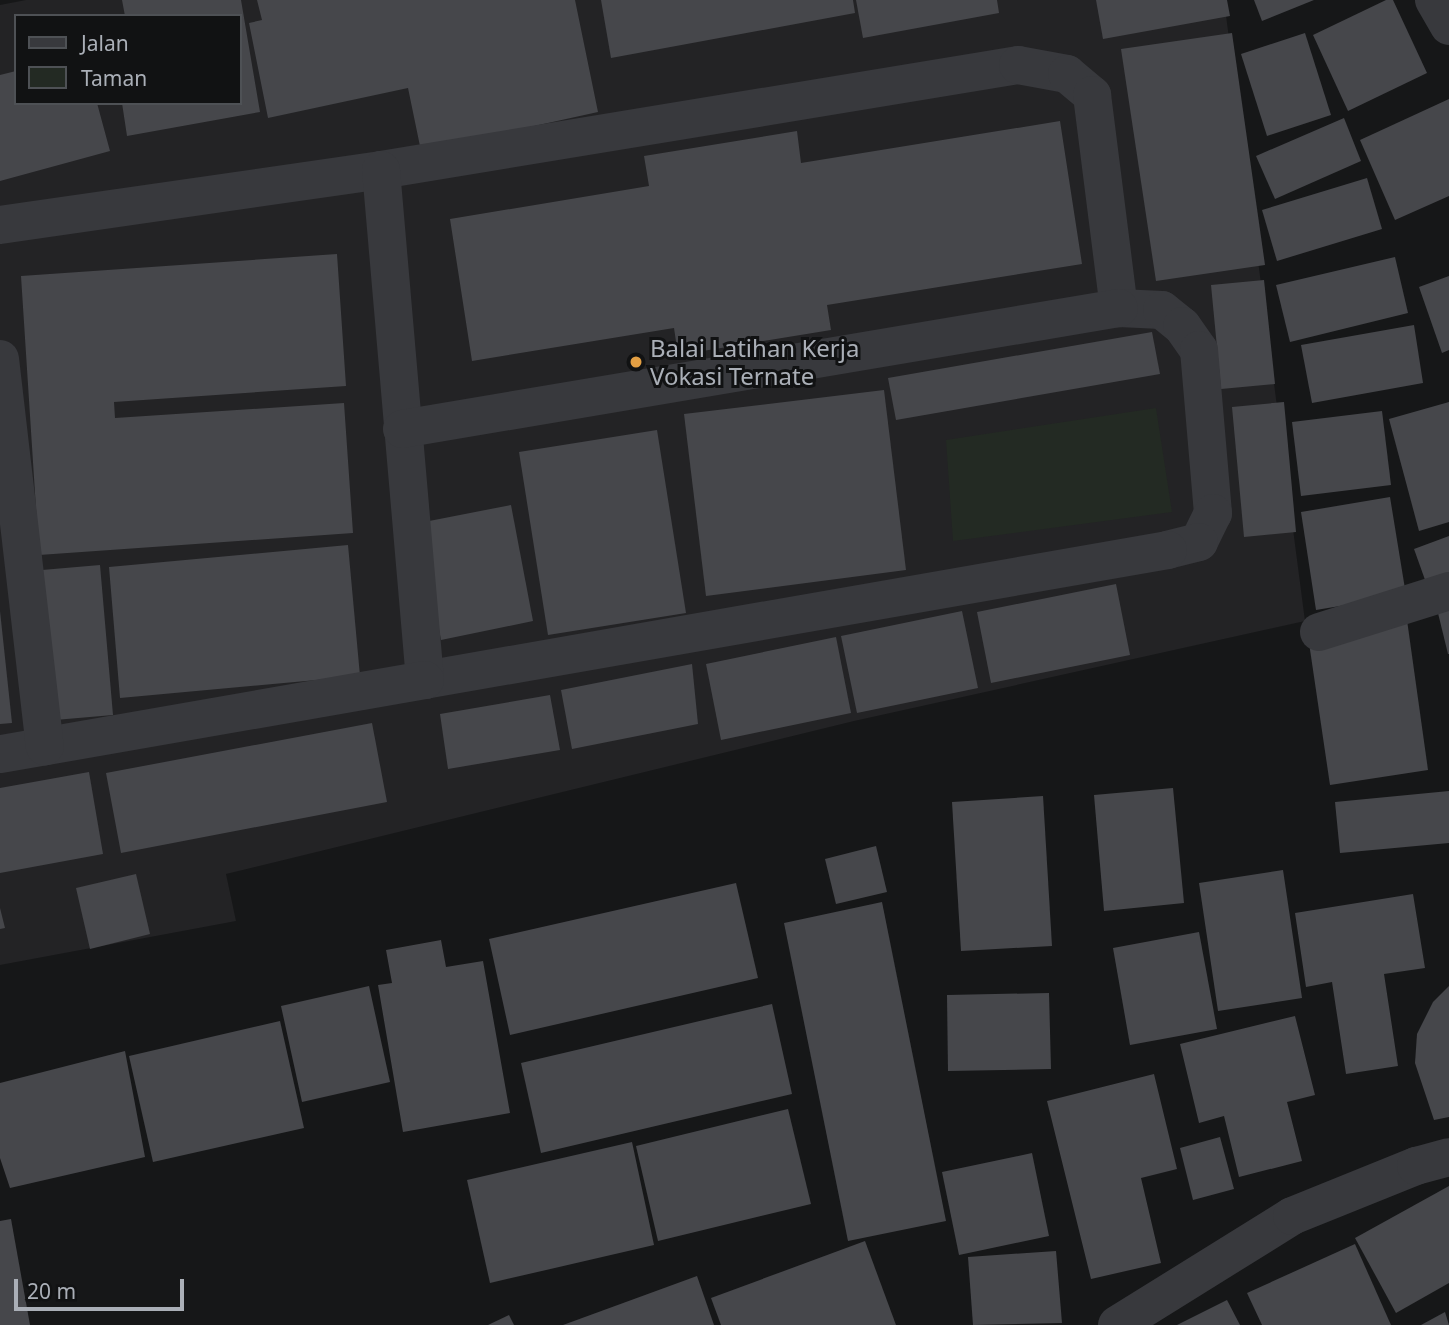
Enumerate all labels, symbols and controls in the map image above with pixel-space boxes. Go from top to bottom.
legend [14,14,242,105]
text: Jalan [81,29,129,57]
text: Taman [81,64,147,92]
place label: Balai Latihan Kerja Vokasi Ternate [650,334,859,390]
marker: Balai Latihan Kerja Vokasi Ternate [628,354,644,370]
scale bar [18,1266,187,1310]
text: 20 m [27,1277,76,1305]

